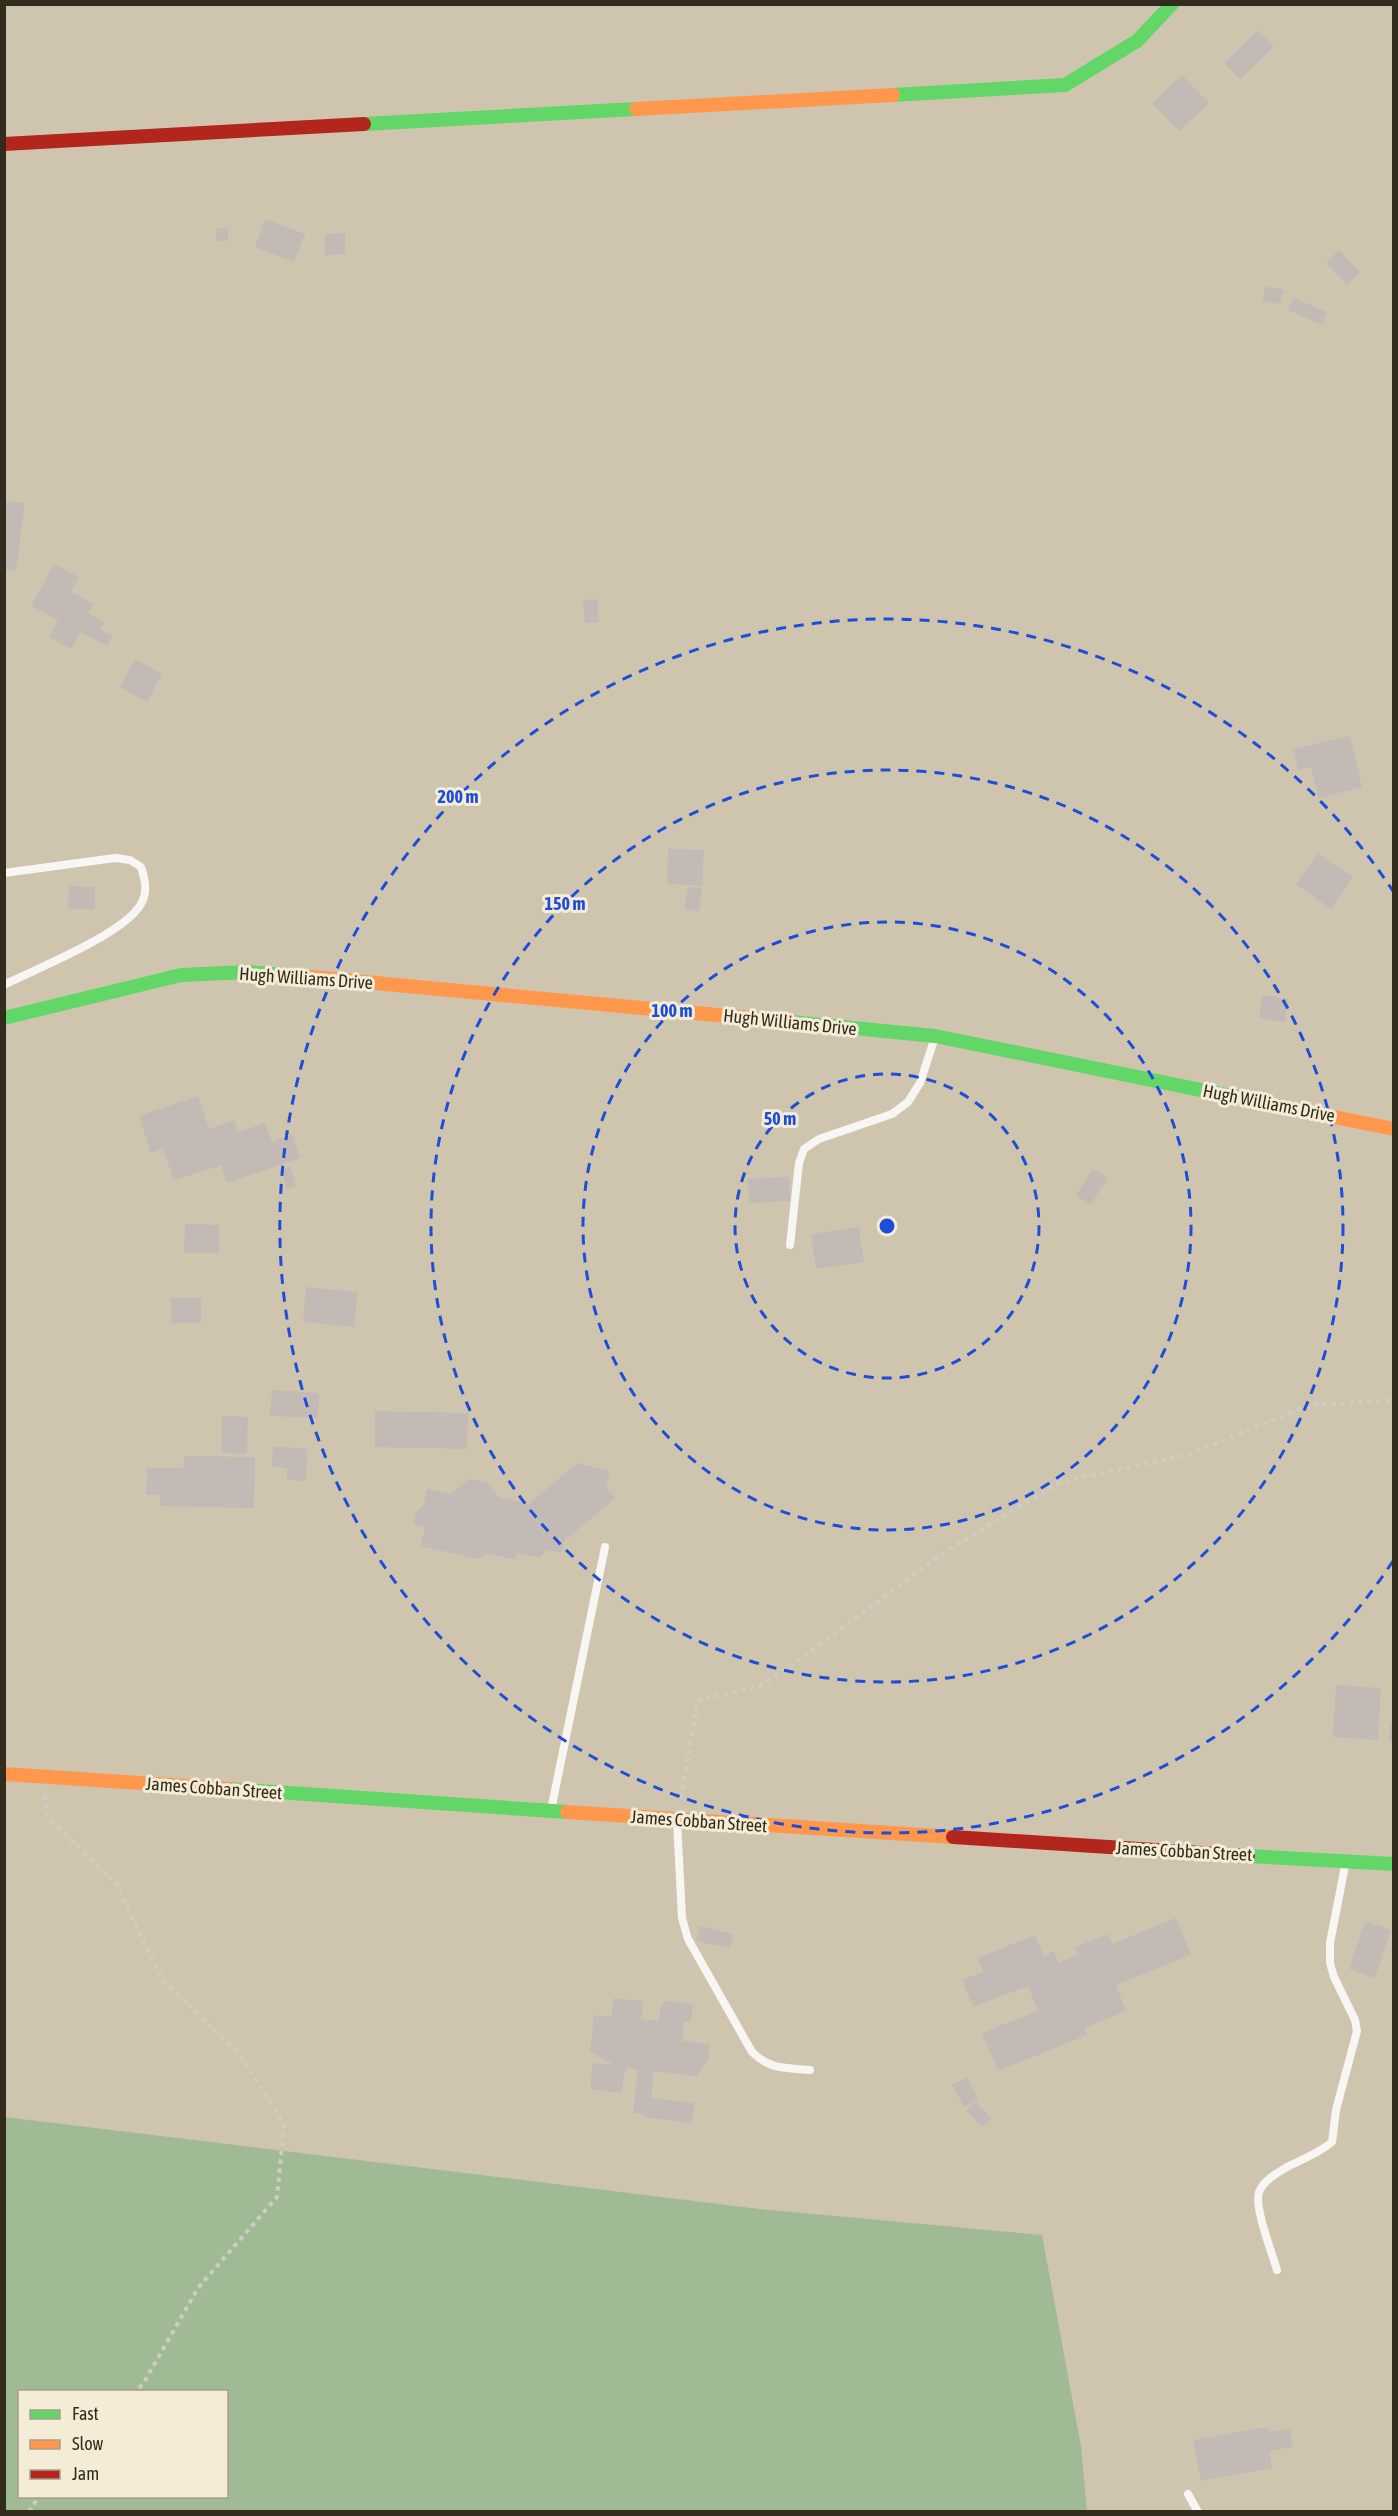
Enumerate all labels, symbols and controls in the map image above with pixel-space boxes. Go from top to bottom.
text: 200 m [438,786,478,807]
text: 150 m [545,893,585,914]
street label: Hugh Williams Drive [238,963,374,993]
text: 100 m [652,1000,692,1021]
street label: Hugh Williams Drive [722,1005,858,1039]
street label: Hugh Williams Drive [1201,1080,1337,1126]
text: 50 m [764,1108,796,1129]
centre of rings [877,1216,897,1236]
street label: James Cobban Street [145,1773,283,1803]
street label: James Cobban Street [630,1806,768,1836]
street label: James Cobban Street [1115,1837,1253,1865]
legend [18,2390,228,2498]
text: Fast [72,2403,99,2424]
text: Slow [72,2433,103,2454]
text: Jam [72,2463,99,2484]

